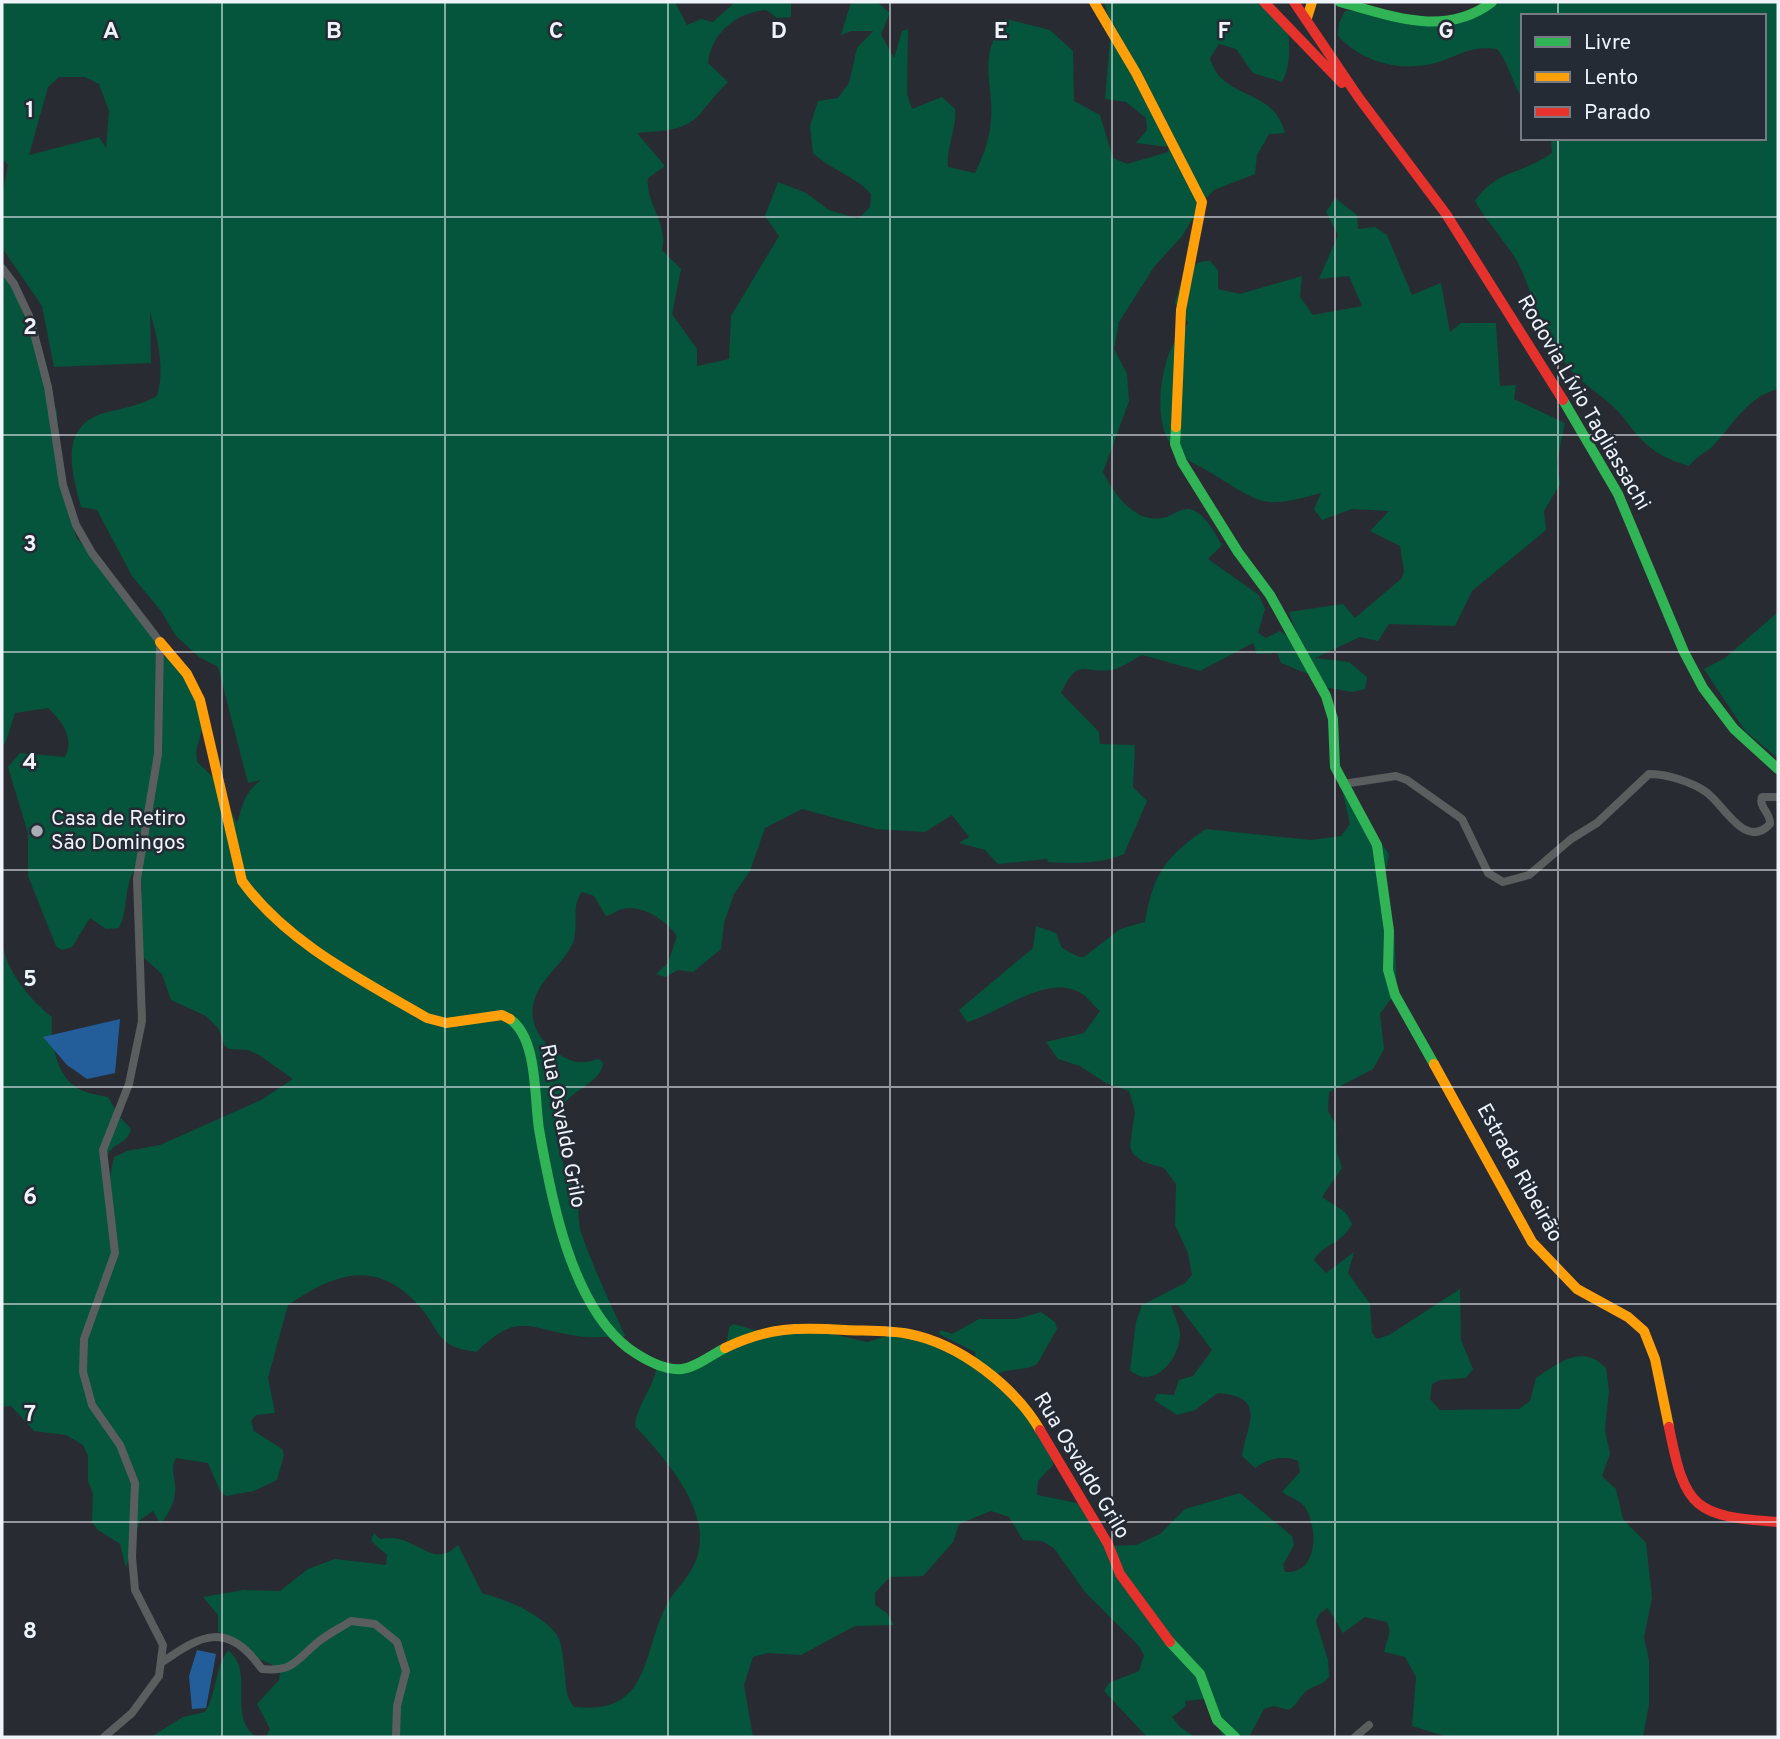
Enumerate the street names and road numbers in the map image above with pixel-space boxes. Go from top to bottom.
street label: Rodovia Lívio Tagliassachi [1510,290,1656,516]
street label: Rua Osvaldo Grilo [533,1042,591,1210]
street label: Estrada Ribeirão [1470,1099,1568,1247]
street label: Rua Osvaldo Grilo [1027,1388,1135,1544]

